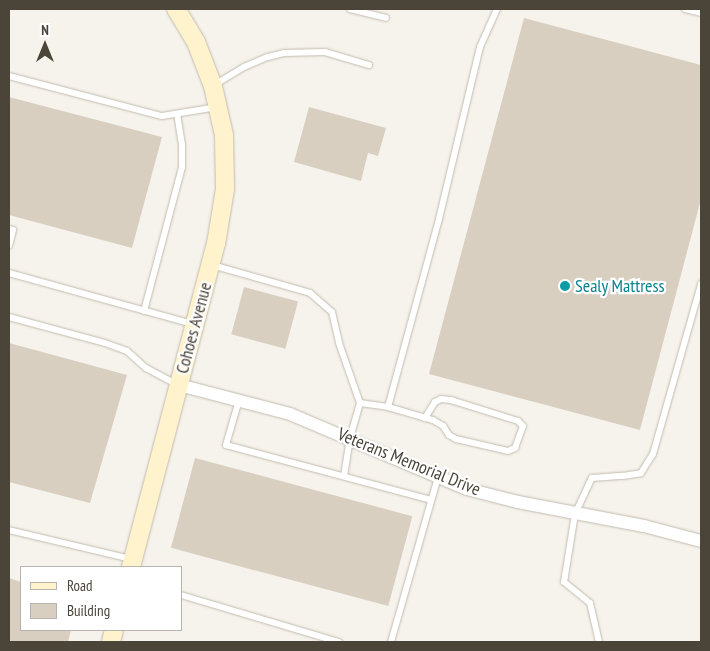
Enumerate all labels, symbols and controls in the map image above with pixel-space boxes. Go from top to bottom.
north arrow [20,20,70,70]
text: N [41,21,49,39]
place label: Sealy Mattress [575,275,665,297]
street label: Cohoes Avenue [171,280,217,376]
marker: Sealy Mattress [559,280,571,292]
street label: Veterans Memorial Drive [334,423,484,501]
legend [20,566,182,631]
text: Road [67,576,93,595]
text: Building [67,601,110,620]

